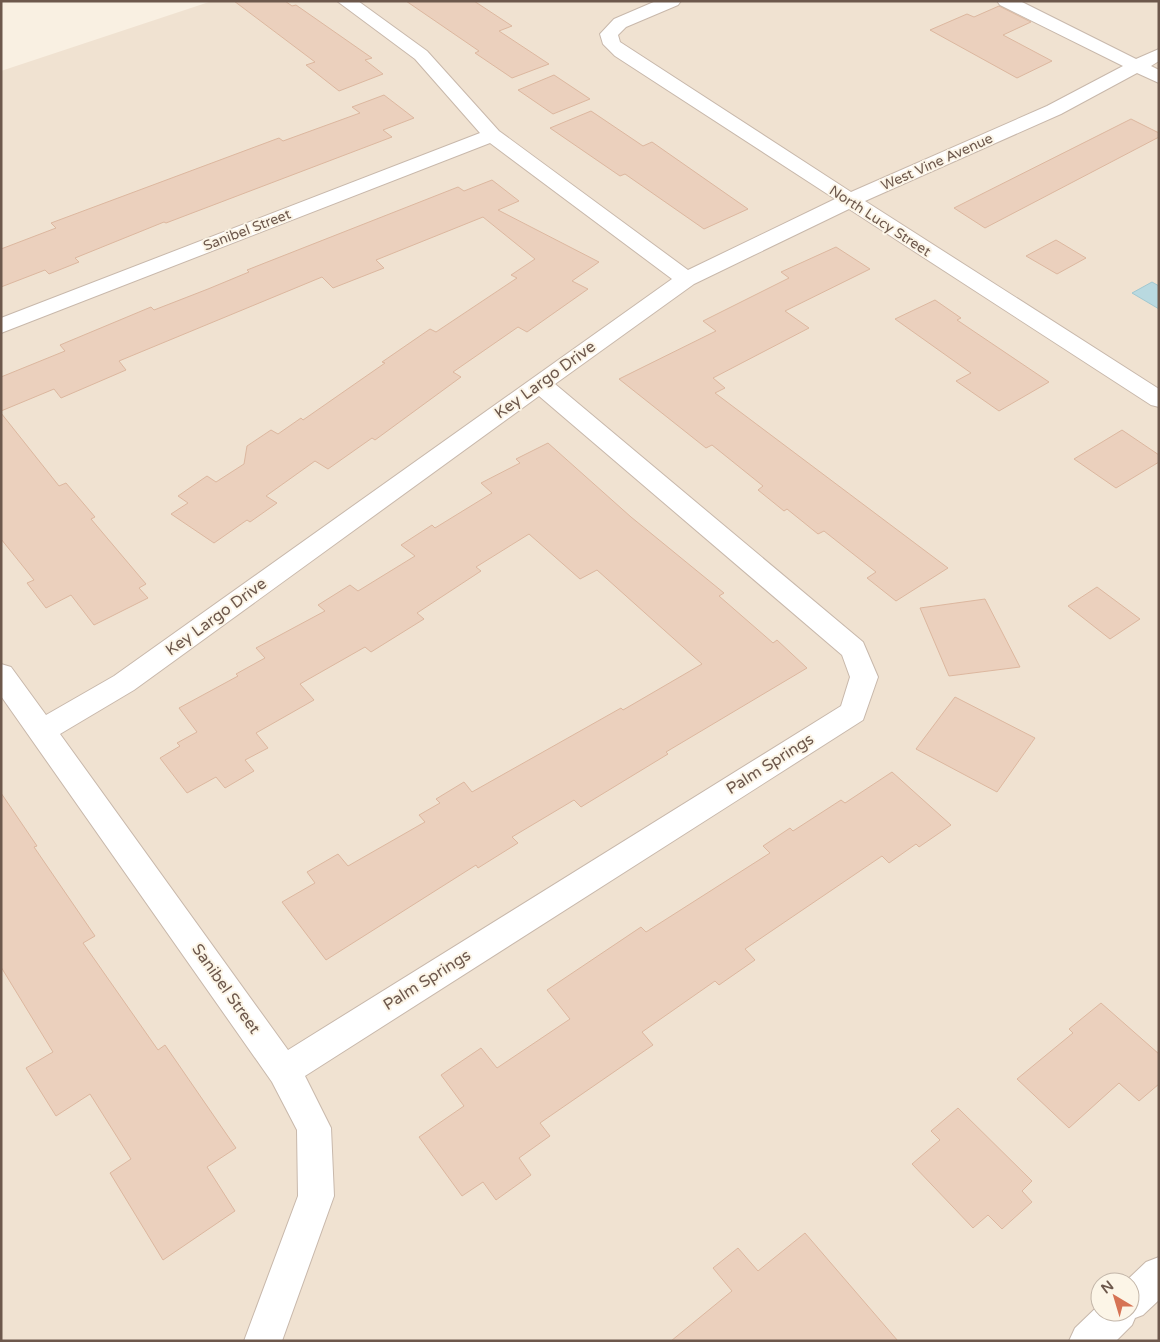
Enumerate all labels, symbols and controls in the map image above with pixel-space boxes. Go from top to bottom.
street label: West Vine Avenue [879,130,996,194]
street label: North Lucy Street [826,182,935,261]
street label: Sanibel Street [201,205,294,254]
street label: Key Largo Drive [491,337,599,423]
street label: Key Largo Drive [162,574,270,660]
street label: Palm Springs [722,729,818,799]
street label: Sanibel Street [188,940,264,1038]
street label: Palm Springs [379,945,475,1015]
north arrow [1090,1272,1140,1322]
text: N [1098,1277,1117,1297]

